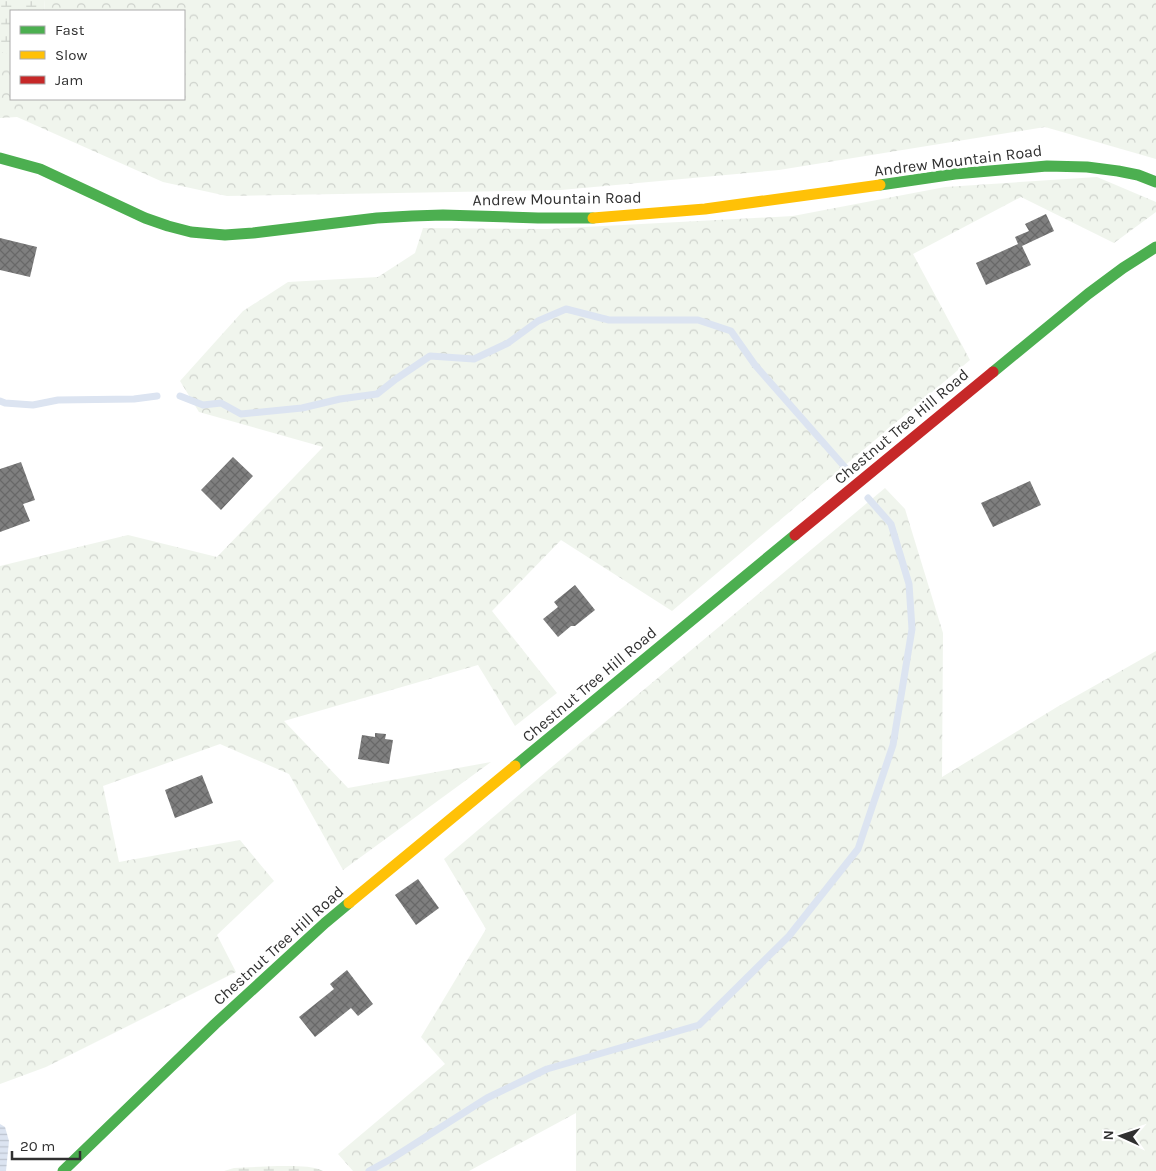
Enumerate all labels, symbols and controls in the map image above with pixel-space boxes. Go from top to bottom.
legend [10,10,185,100]
text: Fast [55,21,85,39]
text: Slow [55,46,87,64]
text: Jam [55,71,83,89]
street label: Andrew Mountain Road [873,141,1043,180]
street label: Andrew Mountain Road [472,188,642,209]
street label: Chestnut Tree Hill Road [830,365,972,488]
street label: Chestnut Tree Hill Road [518,623,660,746]
street label: Chestnut Tree Hill Road [209,882,348,1009]
north arrow [1096,1111,1146,1161]
scale bar [12,1128,80,1160]
text: N [1100,1130,1117,1141]
text: 20 m [20,1137,55,1155]

